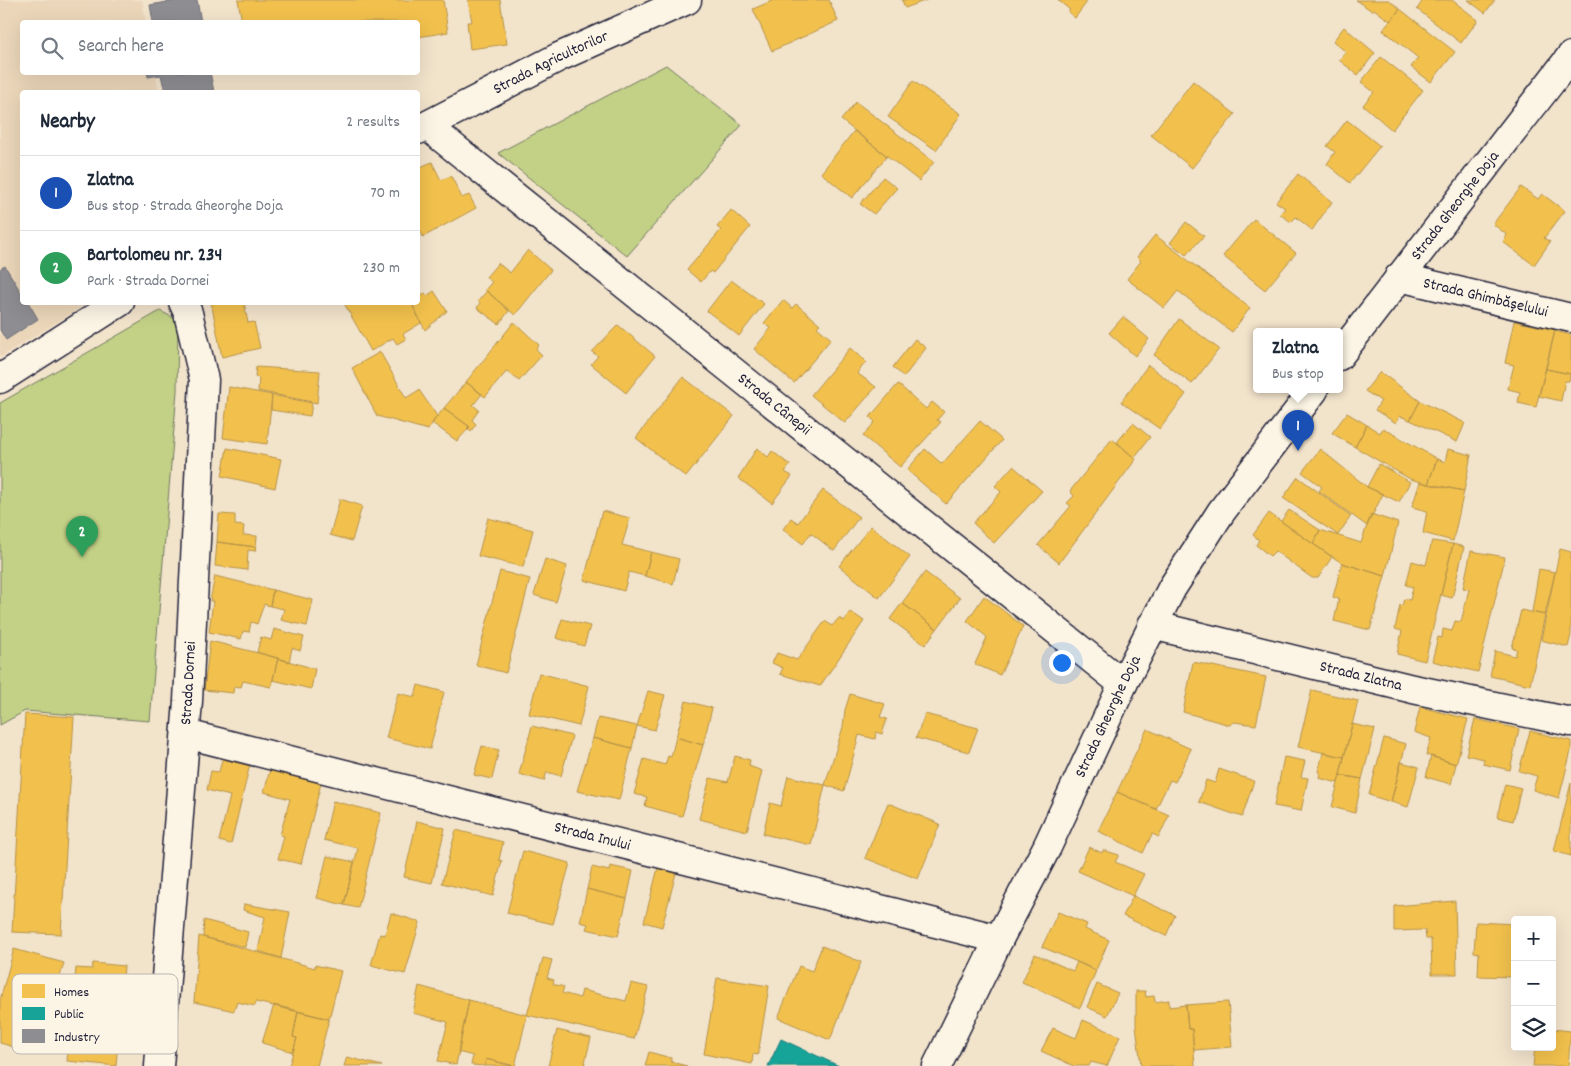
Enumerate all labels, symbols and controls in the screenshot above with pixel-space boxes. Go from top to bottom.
search box [20,20,420,75]
street label: Strada Agricultorilor [489,25,612,101]
icon: search [38,34,66,62]
text: Search here [78,34,164,61]
text: Nearby [40,108,95,138]
text: 2 results [346,111,400,134]
street label: Strada Gheorghe Doja [1406,146,1505,265]
text: Zlatna [87,168,134,195]
text: 1 [54,182,58,205]
text: 70 m [370,182,400,205]
text: Bus stop · Strada Gheorghe Doja [87,195,283,218]
text: Bartolomeu nr. 234 [87,243,222,270]
text: 2 [53,257,60,280]
text: 230 m [363,257,400,280]
text: Park · Strada Dornei [87,270,209,293]
street label: Strada Ghimbășelului [1421,272,1550,324]
popup [1253,328,1343,393]
text: Zlatna [1272,336,1319,363]
text: Bus stop [1272,363,1324,386]
street label: Strada Cânepii [732,368,816,441]
pin: 1 [1282,410,1314,451]
pin: 2 [66,516,98,557]
street label: Strada Dornei [175,641,202,726]
your location [1049,650,1075,676]
street label: Strada Gheorghe Doja [1069,651,1147,782]
street label: Strada Zlatna [1317,655,1405,698]
street label: Strada Inului [552,816,633,857]
map controls [1511,916,1556,1051]
button: + [1511,916,1556,961]
button: − [1511,961,1556,1006]
legend [12,974,178,1054]
text: Homes [54,983,89,1003]
text: Public [54,1005,84,1025]
button: layers [1511,1006,1556,1051]
text: Industry [54,1028,100,1048]

